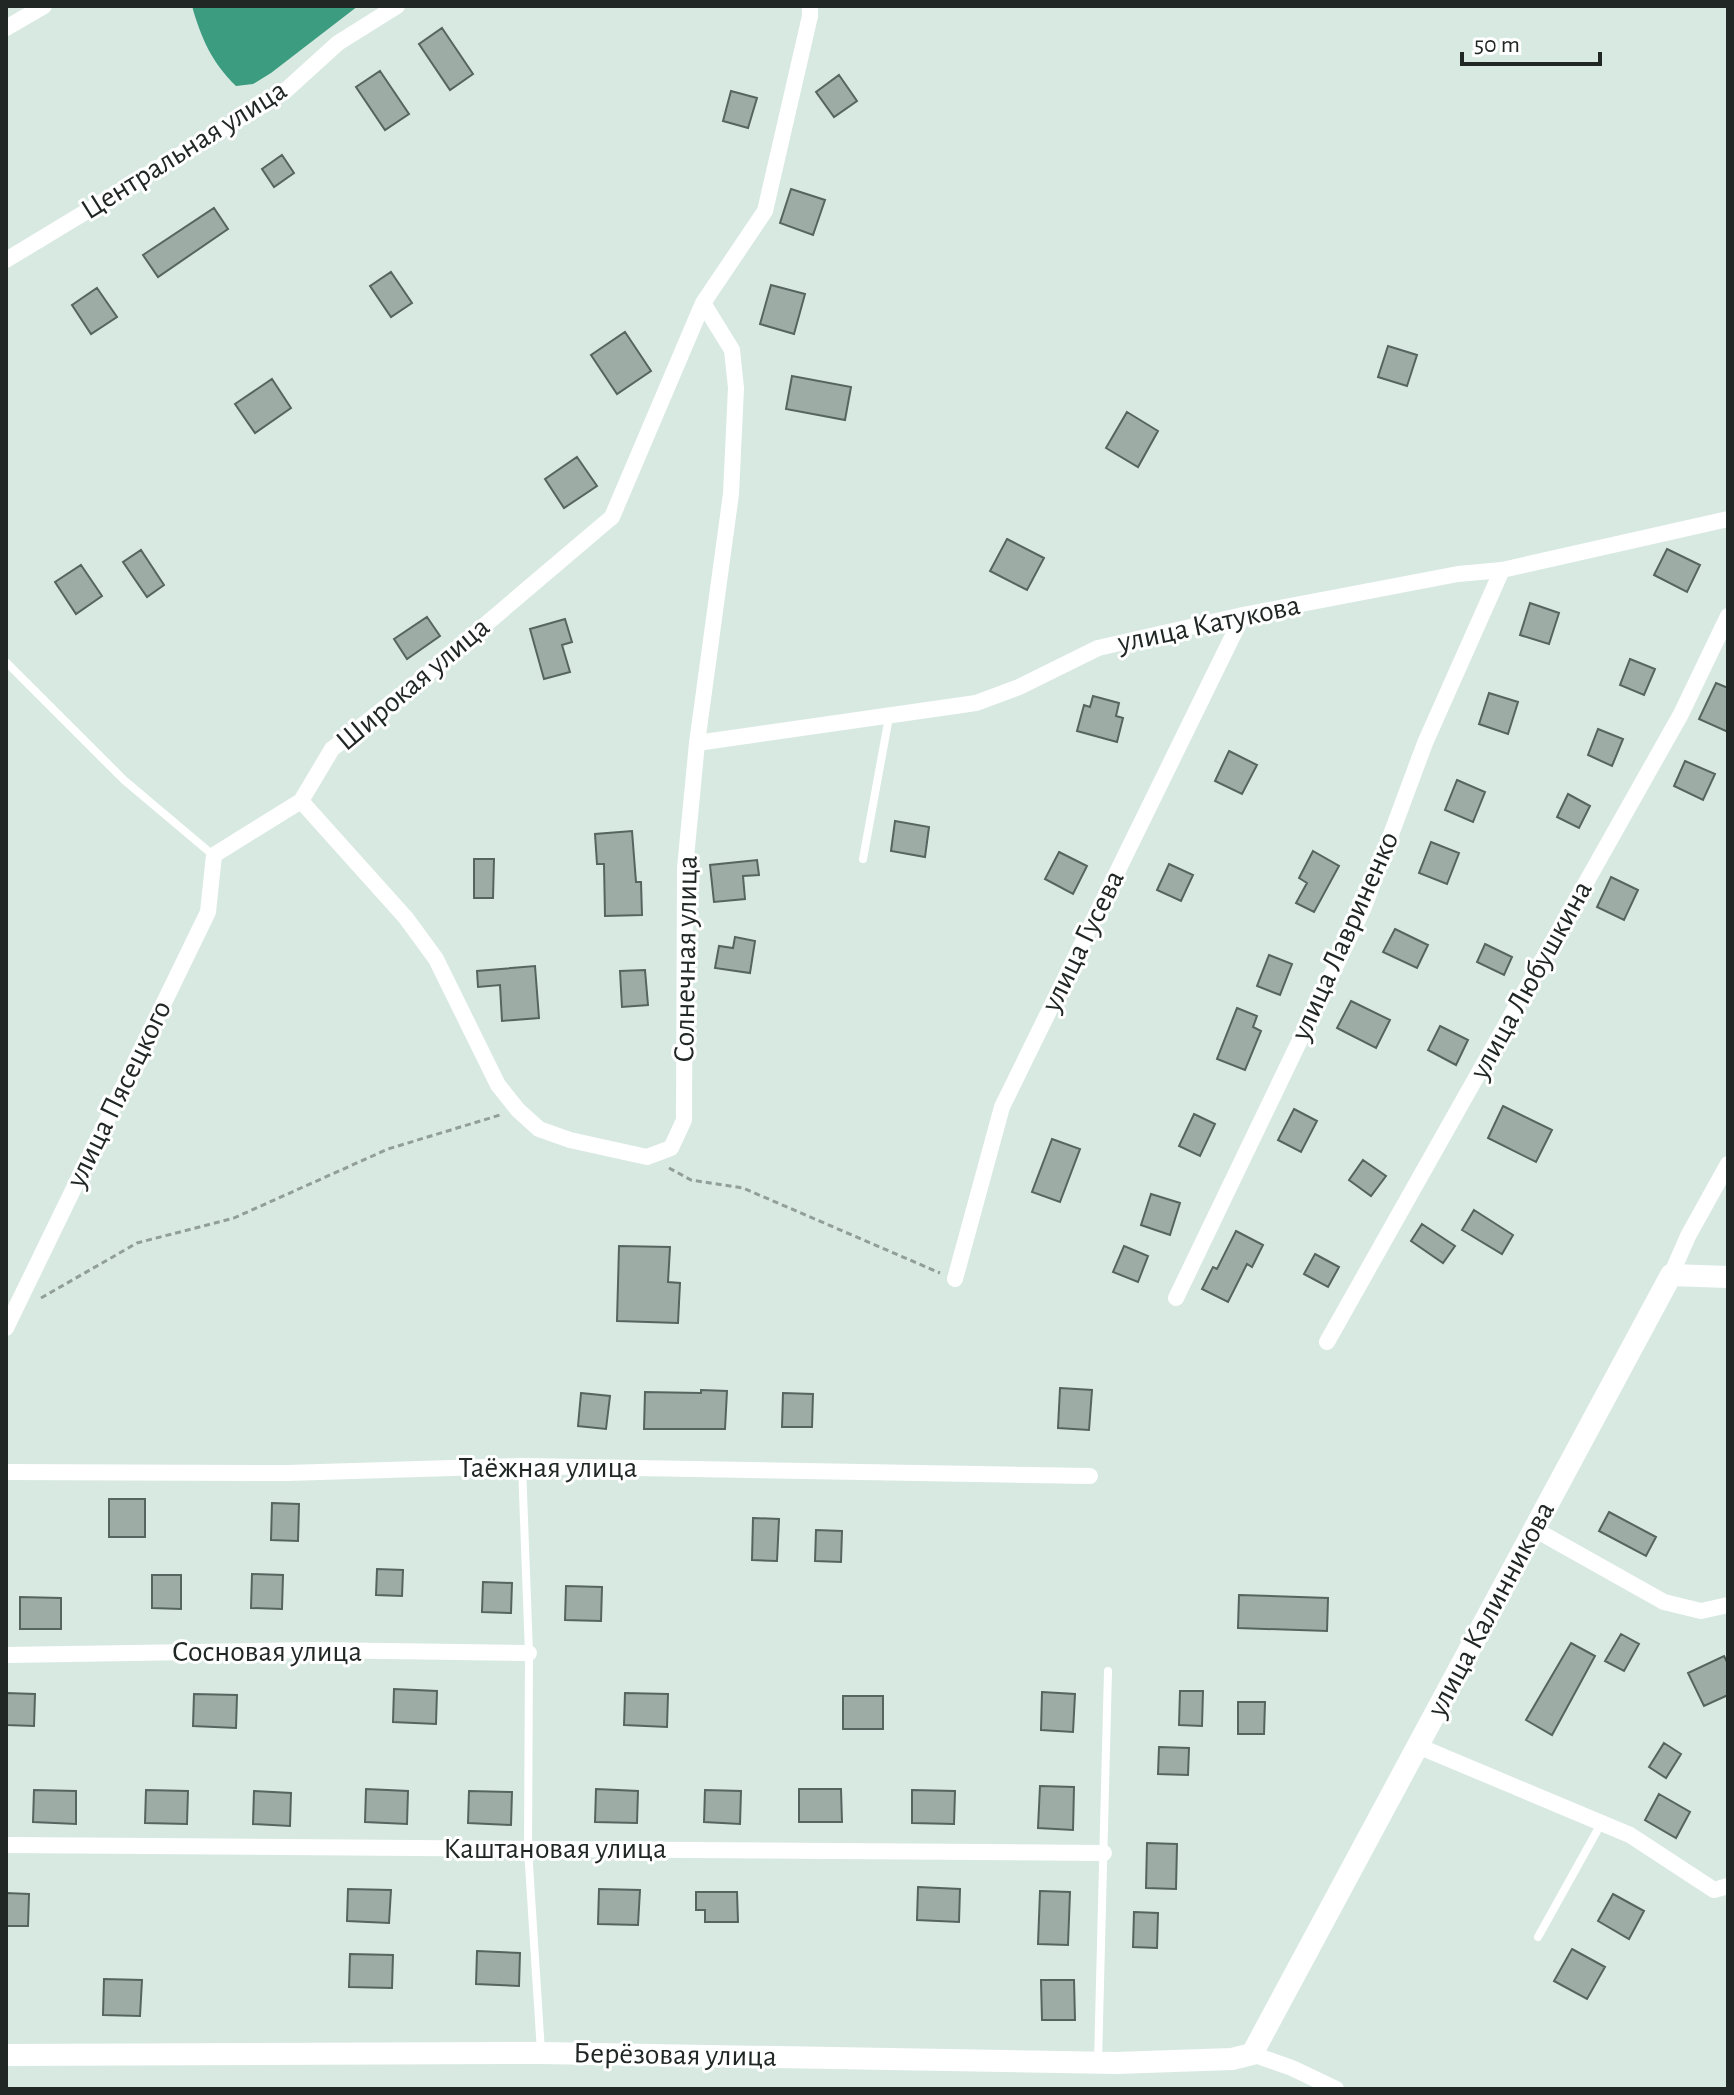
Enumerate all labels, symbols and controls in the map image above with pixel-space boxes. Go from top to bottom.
scale bar [1462,16,1600,66]
text: 50 m [1474,33,1520,57]
street label: Центральная улица [76,75,292,225]
street label: улица Катукова [1114,590,1303,658]
street label: Широкая улица [331,611,495,757]
street label: улица Лавриненко [1285,827,1404,1046]
street label: Солнечная улица [669,855,703,1063]
street label: улица Гусева [1036,866,1130,1017]
street label: улица Любушкина [1464,876,1598,1085]
street label: улица Пясецкого [60,996,177,1193]
street label: Таёжная улица [459,1453,637,1483]
street label: улица Калинникова [1421,1497,1560,1722]
street label: Сосновая улица [172,1637,362,1667]
street label: Каштановая улица [443,1834,667,1864]
street label: Берёзовая улица [573,2038,777,2072]

